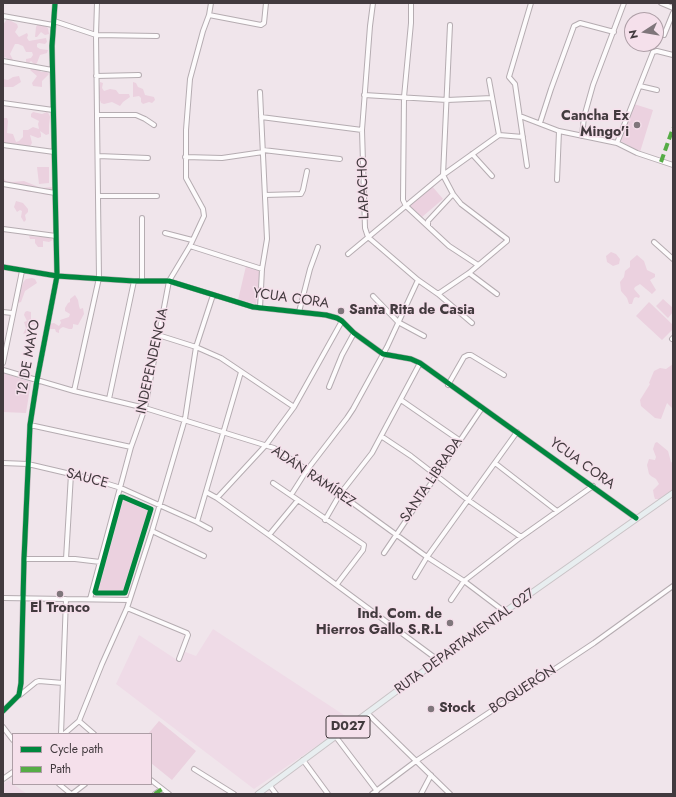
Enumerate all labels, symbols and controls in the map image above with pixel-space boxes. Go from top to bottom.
north arrow [624,12,664,52]
text: N [625,28,642,40]
place label: Cancha Ex Mingo'i [561,109,629,142]
marker: Cancha Ex Mingo'i [632,120,642,130]
street label: LAPACHO [355,157,373,219]
street label: YCUA CORA [252,285,330,313]
place label: Santa Rita de Casia [349,303,475,319]
street label: INDEPENDENCIA [134,306,172,416]
marker: Santa Rita de Casia [336,306,346,316]
street label: 12 DE MAYO [14,318,44,398]
street label: SANTA LIBRADA [397,434,467,526]
street label: YCUA CORA [546,435,618,493]
street label: ADÁN RAMÍREZ [268,443,358,511]
street label: SAUCE [64,465,110,493]
street label: RUTA DEPARTAMENTAL 027 [392,586,538,698]
marker: El Tronco [55,589,65,599]
place label: El Tronco [30,601,90,617]
place label: Ind. Com. de Hierros Gallo S.R.L [316,607,442,640]
marker: Ind. Com. de Hierros Gallo S.R.L [445,618,455,628]
street label: BOQUERÓN [486,662,560,718]
place label: Stock [439,701,475,717]
marker: Stock [426,704,436,714]
road number: D027 [326,716,370,738]
legend [12,733,152,785]
text: Cycle path [50,740,103,758]
text: Path [50,760,71,778]

